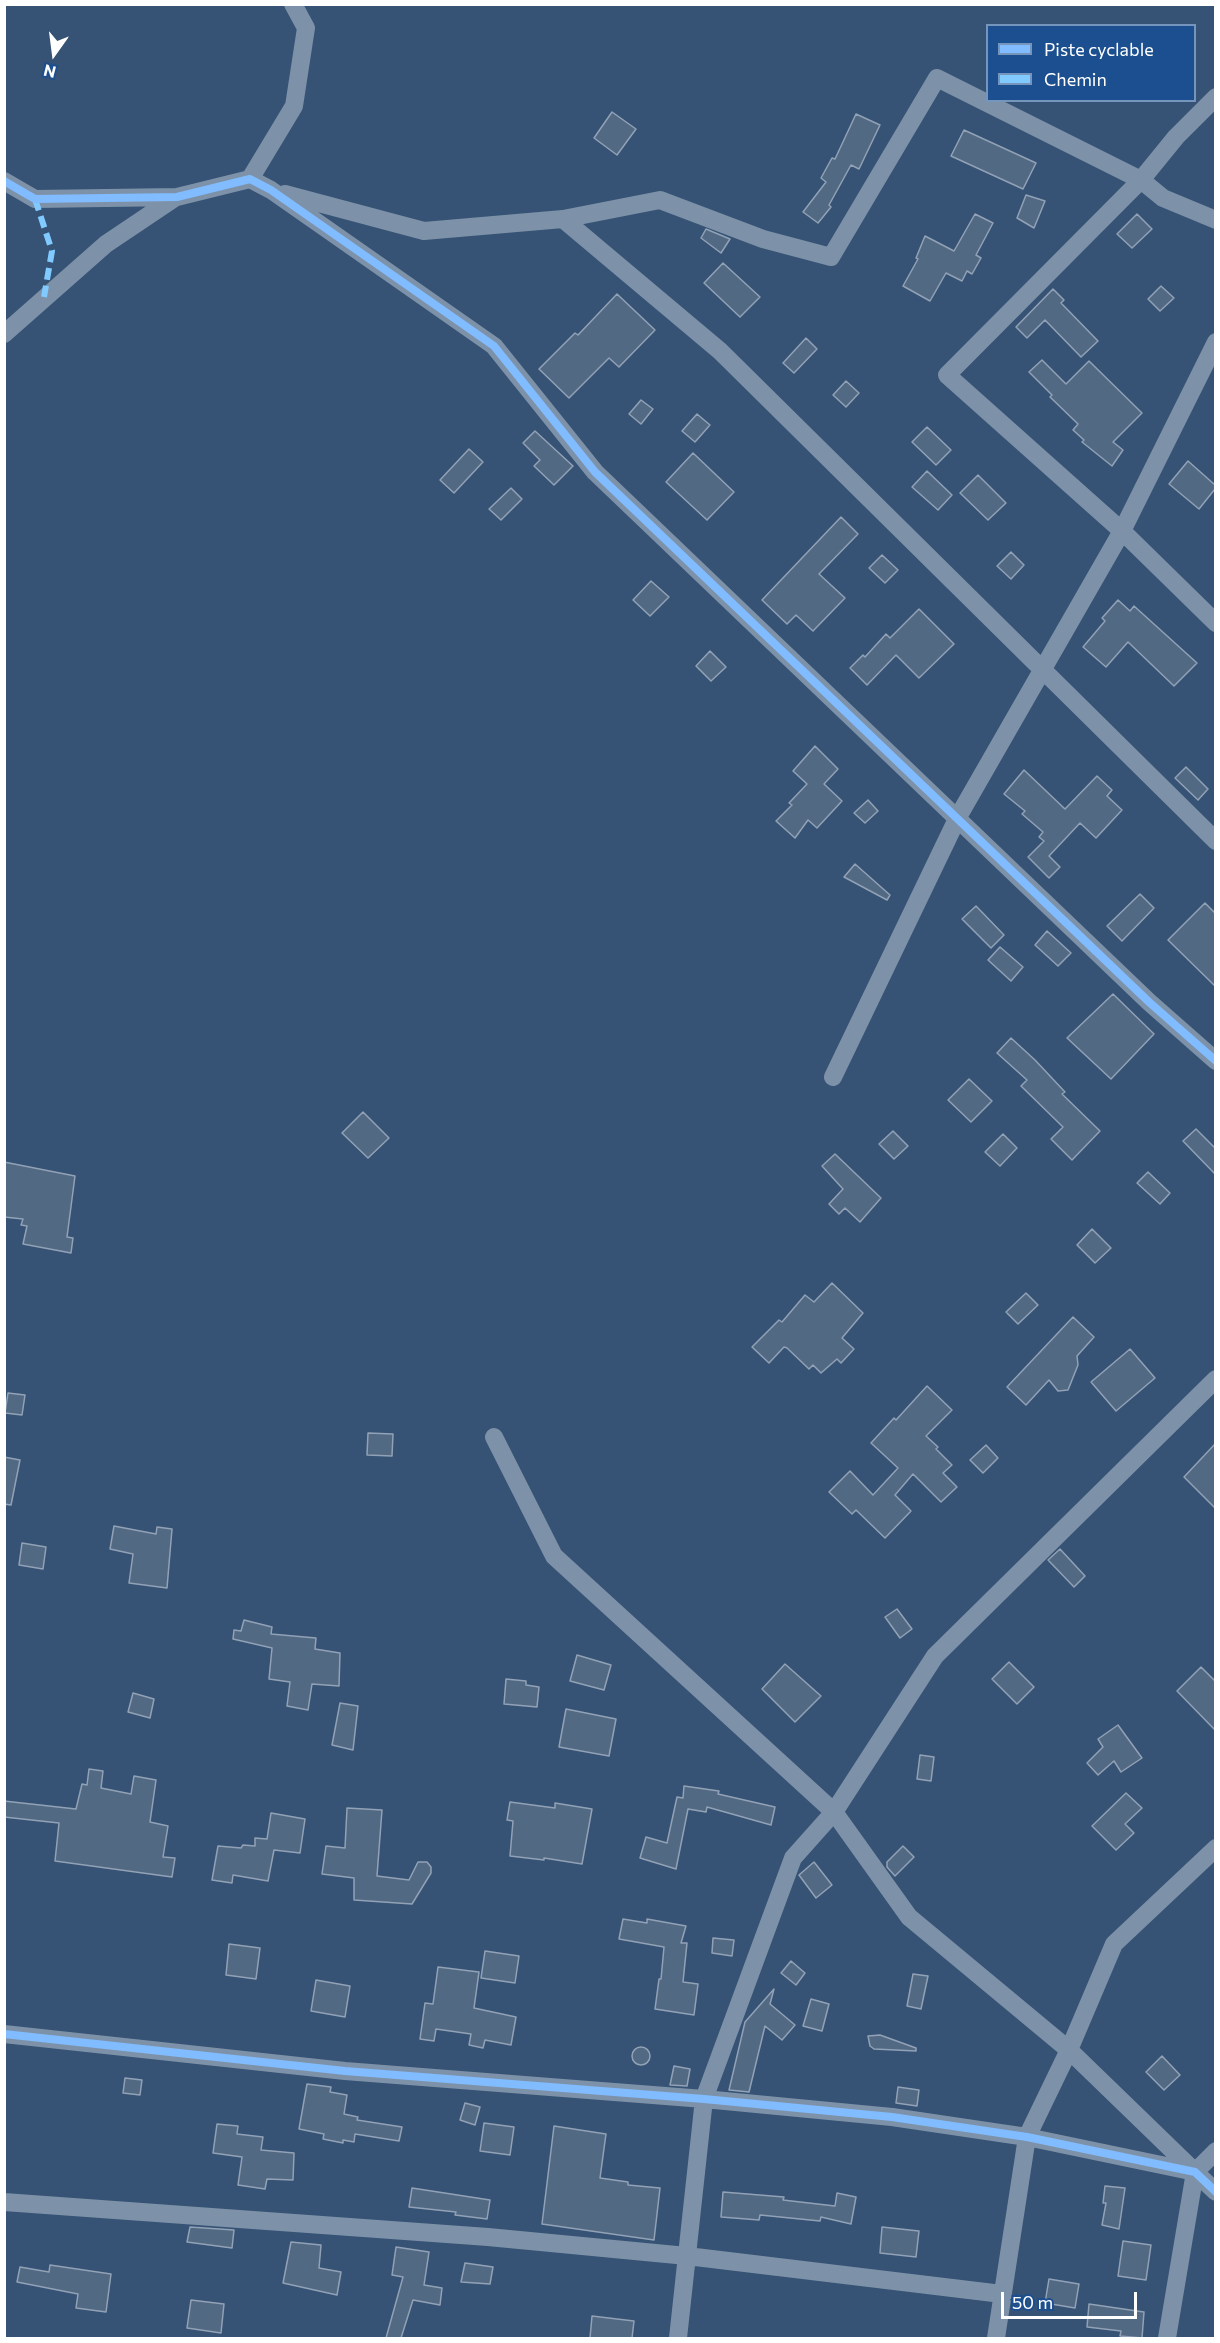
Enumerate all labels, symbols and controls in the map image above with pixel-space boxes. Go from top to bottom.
north arrow [24,24,84,84]
legend [986,24,1196,102]
text: Piste cyclable [1044,38,1154,60]
text: N [41,61,58,83]
text: Chemin [1044,68,1107,90]
scale bar [1004,2280,1140,2318]
text: 50 m [1012,2291,1053,2313]

